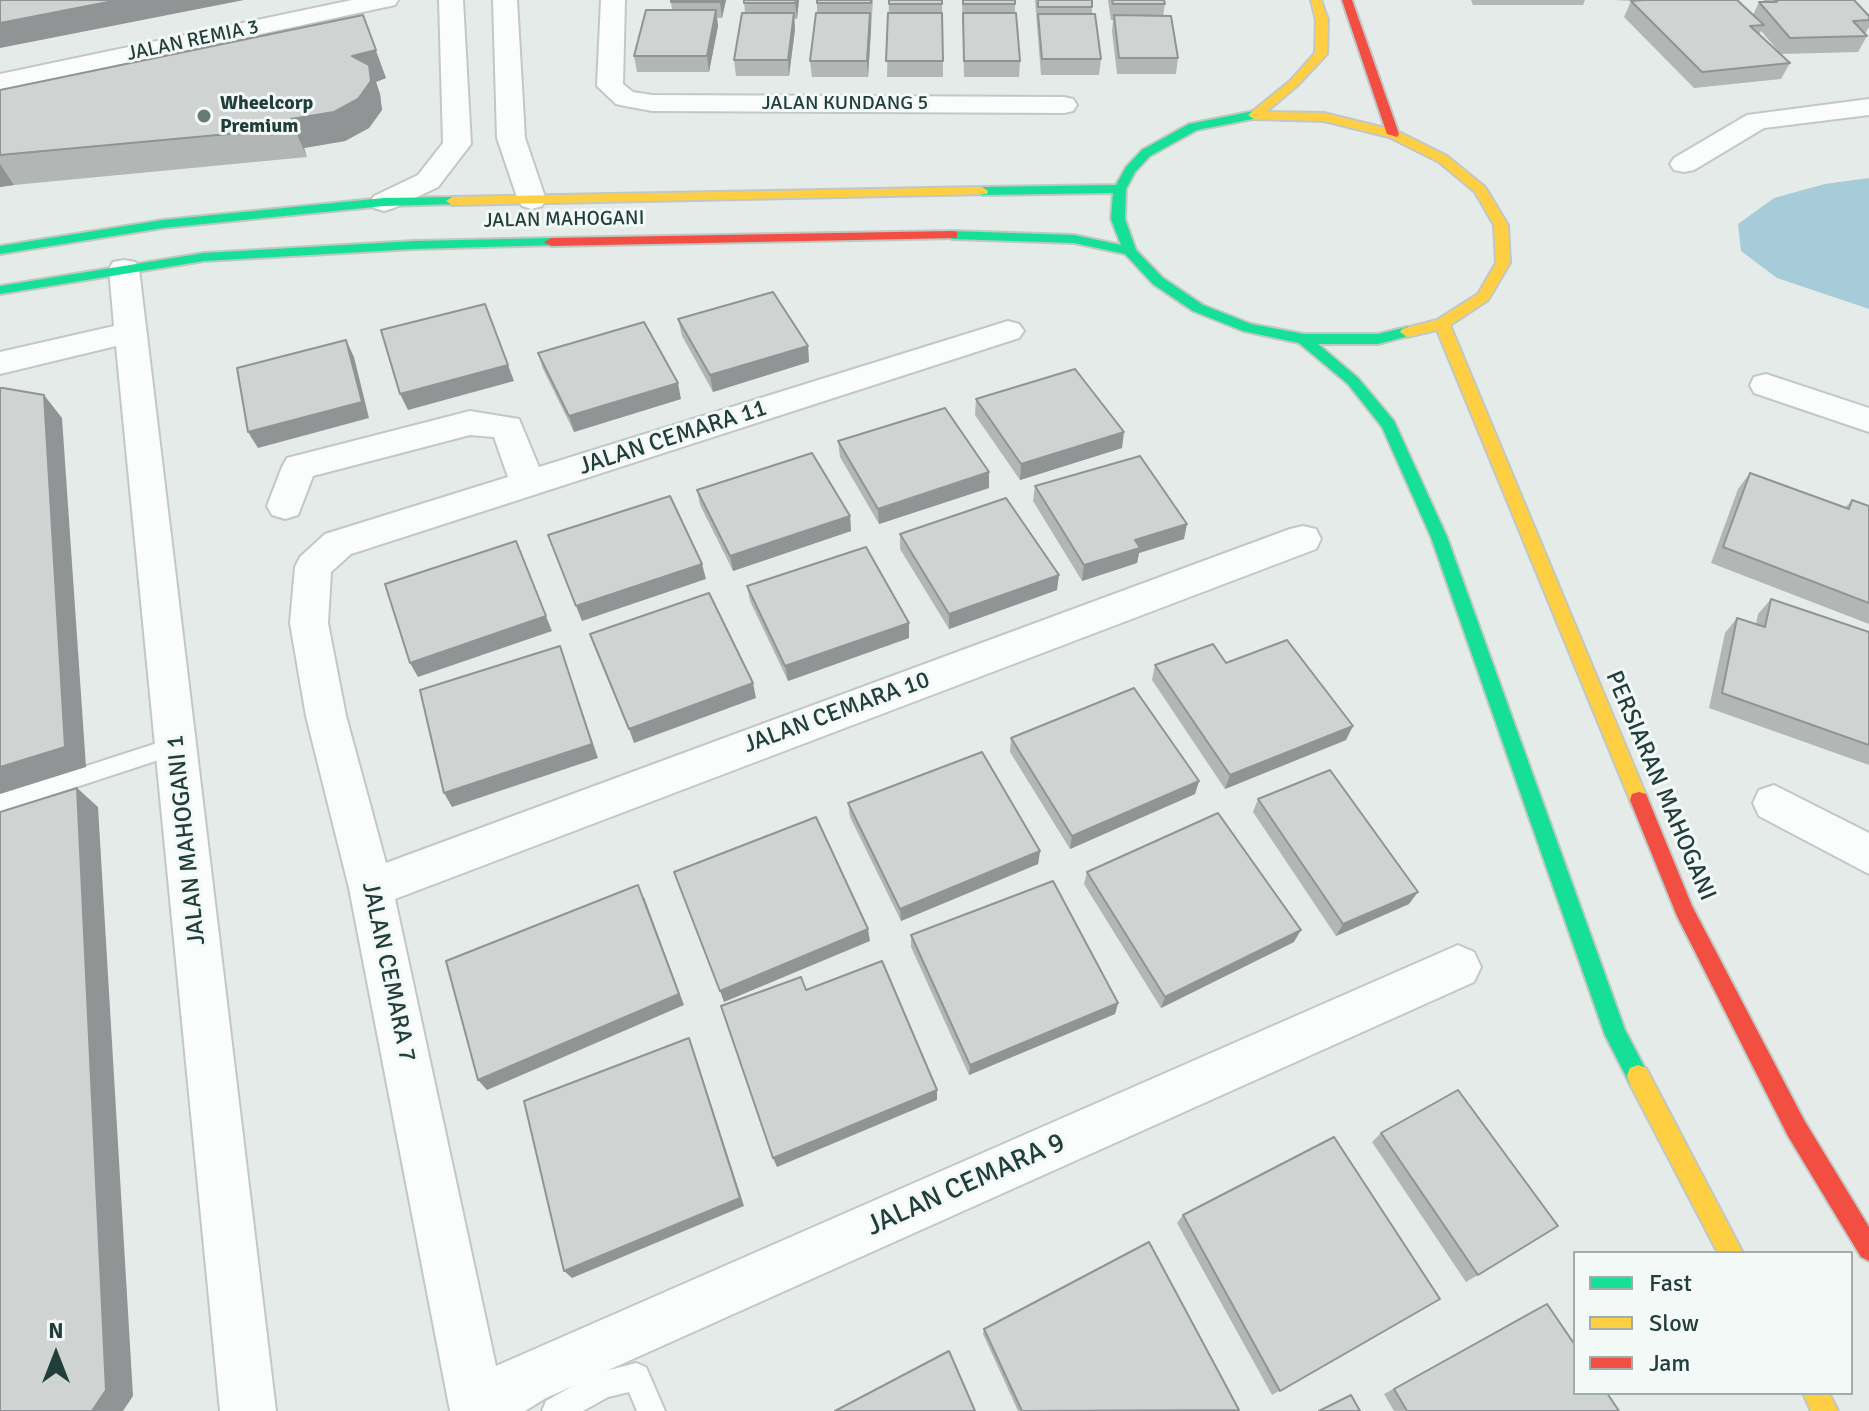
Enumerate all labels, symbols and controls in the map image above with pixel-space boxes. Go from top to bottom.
street label: JALAN REMIA 3 [125,15,261,67]
place label: Wheelcorp Premium [220,92,313,139]
street label: JALAN KUNDANG 5 [762,92,928,116]
marker: Wheelcorp Premium [195,107,213,125]
street label: JALAN MAHOGANI [483,207,645,233]
street label: JALAN CEMARA 11 [575,394,771,482]
street label: JALAN CEMARA 10 [740,666,934,760]
street label: PERSIARAN MAHOGANI [1599,667,1721,905]
street label: JALAN MAHOGANI 1 [162,733,212,947]
street label: JALAN CEMARA 7 [355,880,421,1064]
street label: JALAN CEMARA 9 [862,1126,1070,1244]
legend [1573,1251,1853,1395]
text: Fast [1649,1268,1692,1298]
text: Slow [1649,1308,1699,1338]
north arrow [16,1315,96,1395]
text: N [48,1317,64,1344]
text: Jam [1649,1348,1690,1378]

